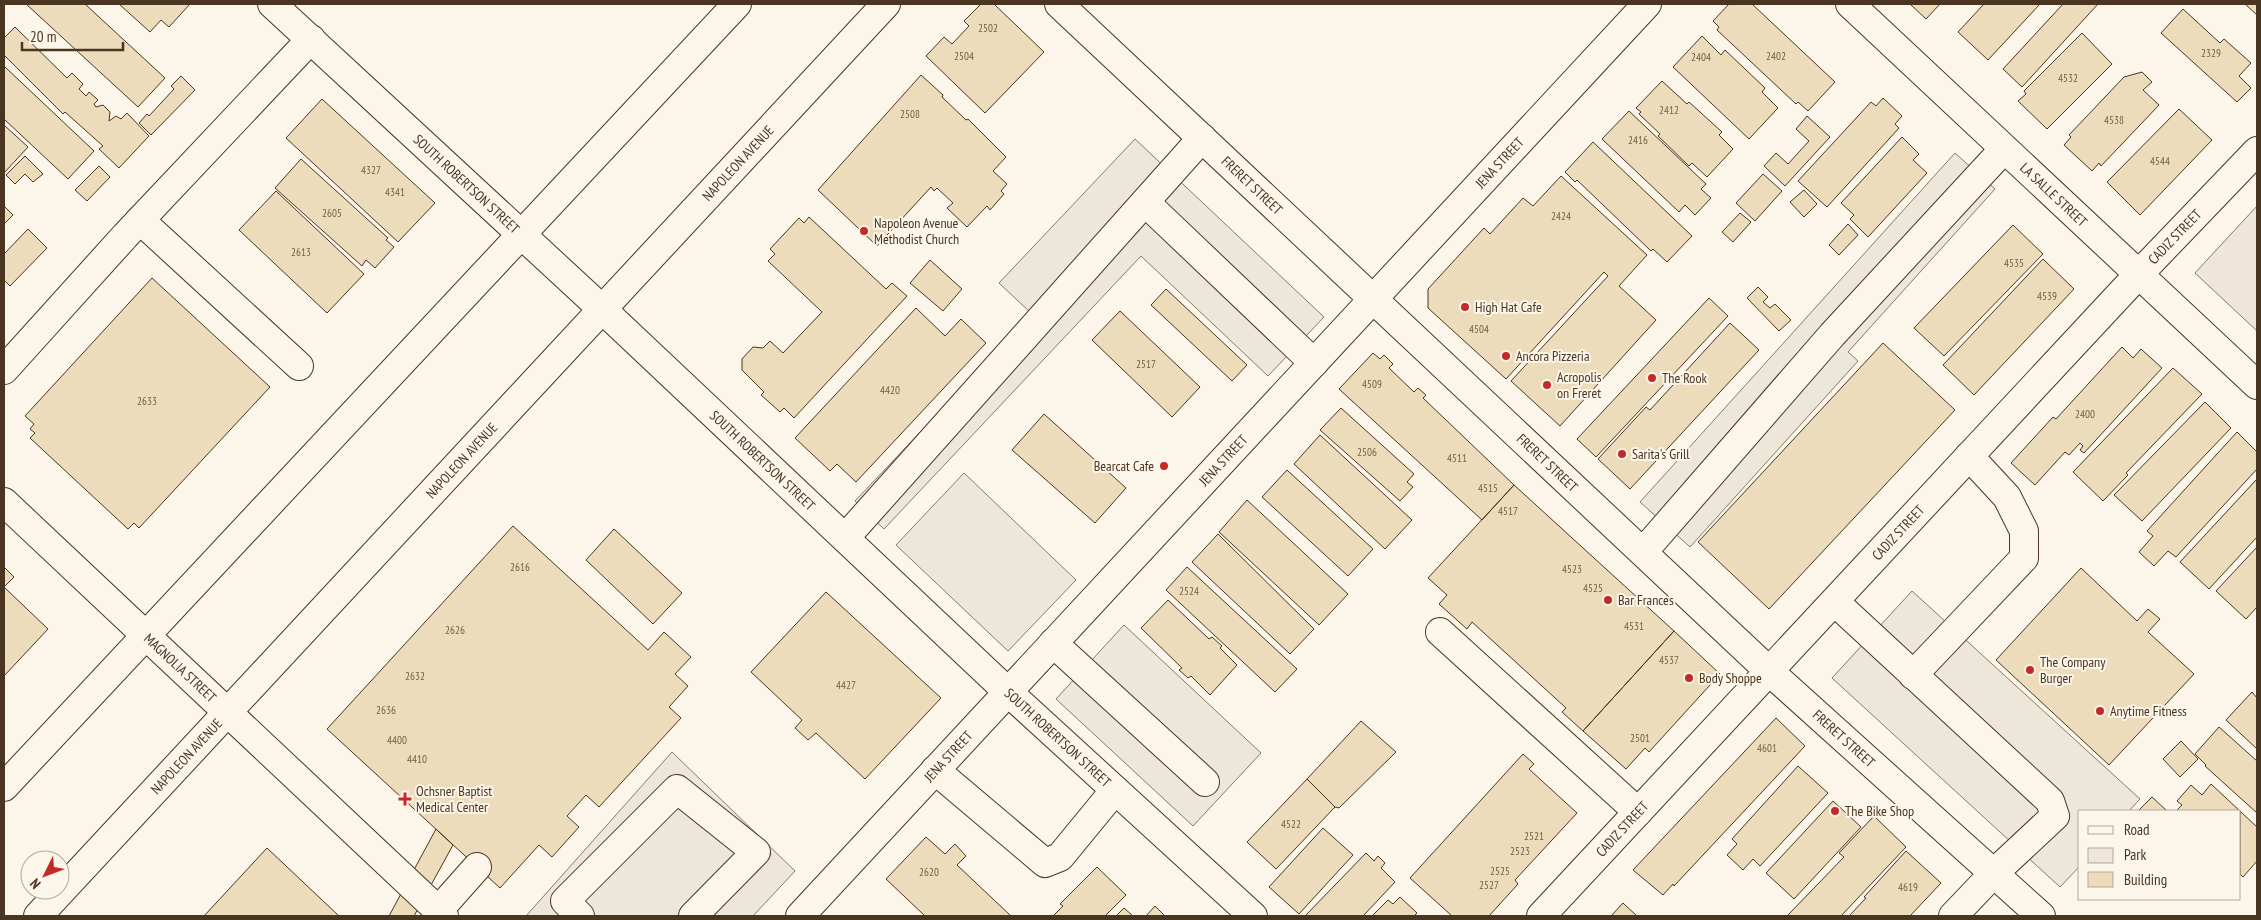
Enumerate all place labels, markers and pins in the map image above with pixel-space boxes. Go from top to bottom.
place label: Napoleon Avenue Methodist Church [874,214,959,248]
marker: Napoleon Avenue Methodist Church [858,225,870,237]
place label: High Hat Cafe [1475,298,1542,316]
marker: High Hat Cafe [1459,301,1471,313]
place label: Ancora Pizzeria [1516,347,1590,365]
marker: Ancora Pizzeria [1500,350,1512,362]
place label: Acropolis on Freret [1557,368,1602,402]
place label: The Rook [1662,369,1707,387]
marker: The Rook [1646,372,1658,384]
marker: Acropolis on Freret [1541,379,1553,391]
place label: Sarita's Grill [1632,445,1690,463]
marker: Sarita's Grill [1616,448,1628,460]
place label: Bearcat Cafe [1094,457,1154,475]
marker: Bearcat Cafe [1158,460,1170,472]
place label: Bar Frances [1618,591,1674,609]
marker: Bar Frances [1602,594,1614,606]
place label: The Company Burger [2040,653,2106,687]
marker: The Company Burger [2024,664,2036,676]
place label: Body Shoppe [1699,669,1762,687]
marker: Body Shoppe [1683,672,1695,684]
place label: Anytime Fitness [2110,702,2187,720]
marker: Anytime Fitness [2094,705,2106,717]
place label: Ochsner Baptist Medical Center [416,782,492,816]
marker: Ochsner Baptist Medical Center [398,792,412,806]
place label: The Bike Shop [1845,802,1914,820]
marker: The Bike Shop [1829,805,1841,817]

